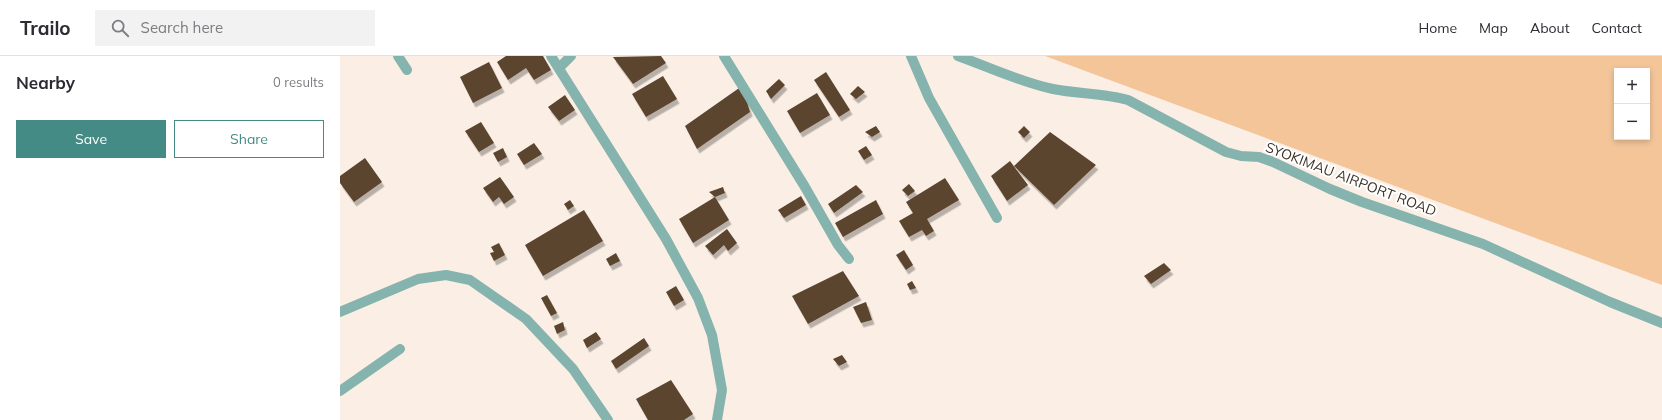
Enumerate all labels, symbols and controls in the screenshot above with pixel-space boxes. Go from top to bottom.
search box [95,10,375,46]
text: Trailo [20,16,71,40]
icon: search [109,17,131,39]
text: Search here [141,18,223,37]
text: Home [1418,19,1457,37]
text: Map [1479,19,1508,37]
text: About [1530,19,1570,37]
text: Contact [1592,19,1642,37]
map controls [1614,68,1650,140]
button: + [1614,68,1650,104]
text: Nearby [16,72,75,93]
text: 0 results [273,74,324,90]
button: − [1614,104,1650,140]
button: Save [16,120,166,158]
button: Share [174,120,324,158]
street label: SYOKIMAU AIRPORT ROAD [1263,138,1439,220]

